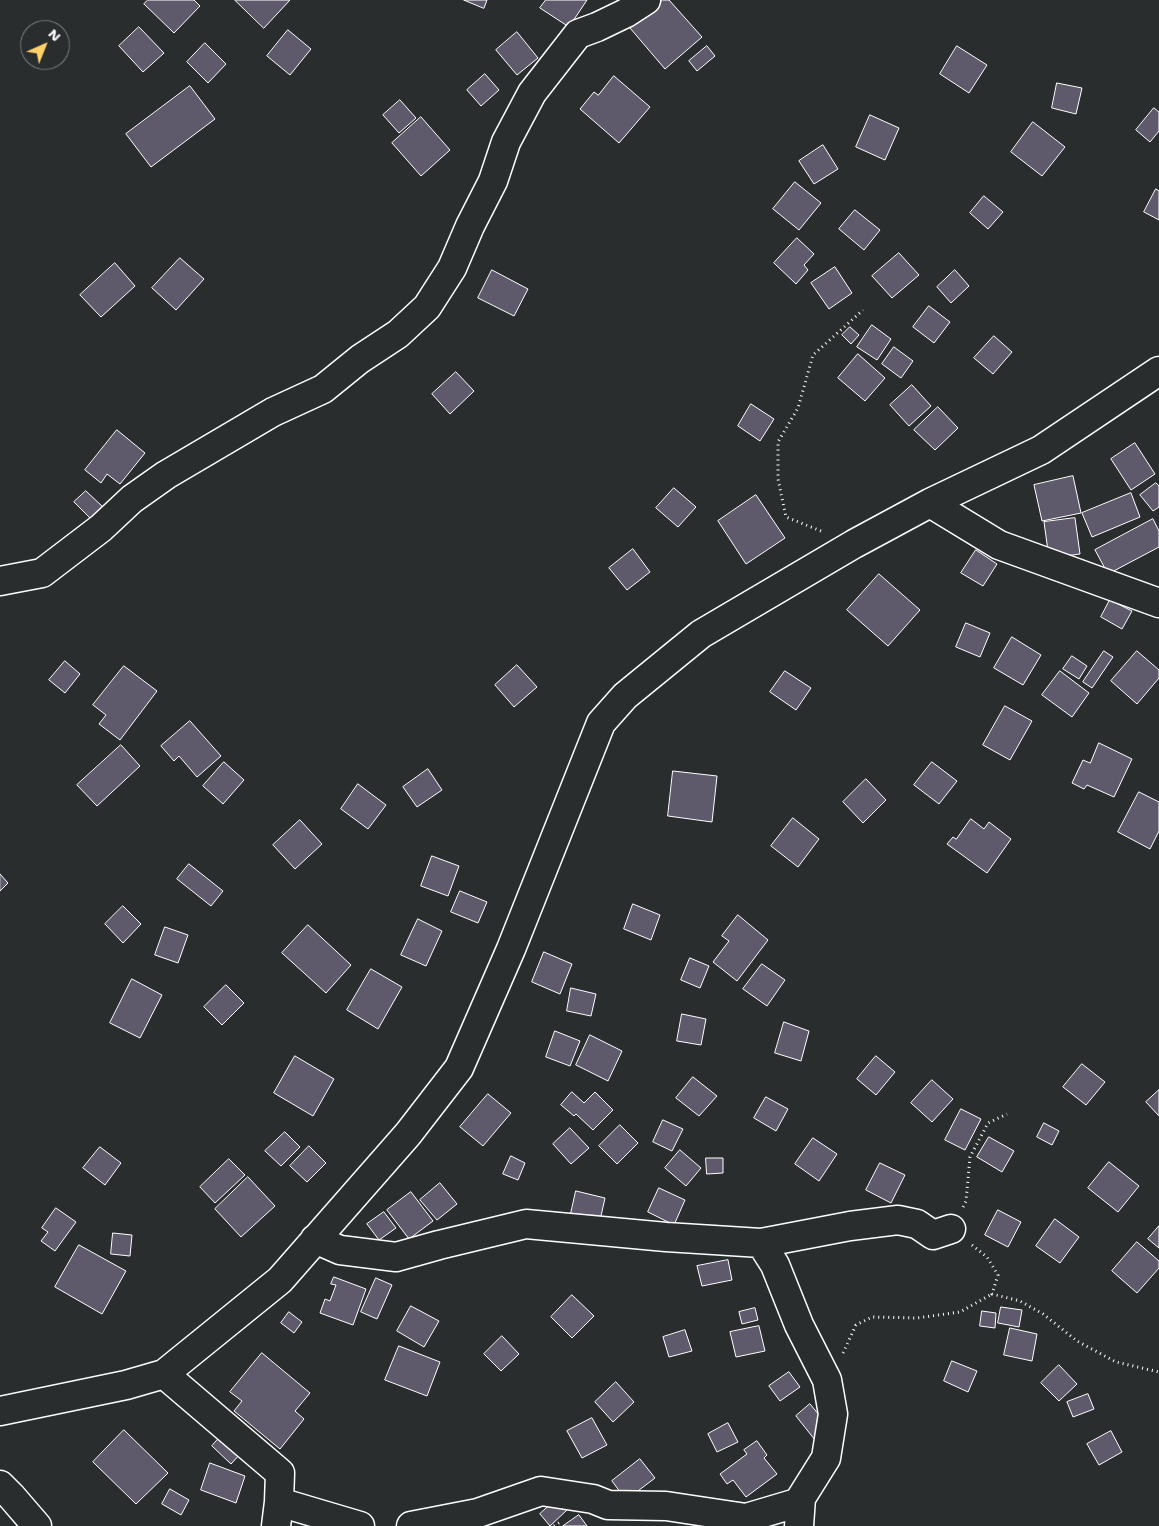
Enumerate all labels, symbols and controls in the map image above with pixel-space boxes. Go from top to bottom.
north arrow [20,20,70,70]
text: N [44,25,65,45]

